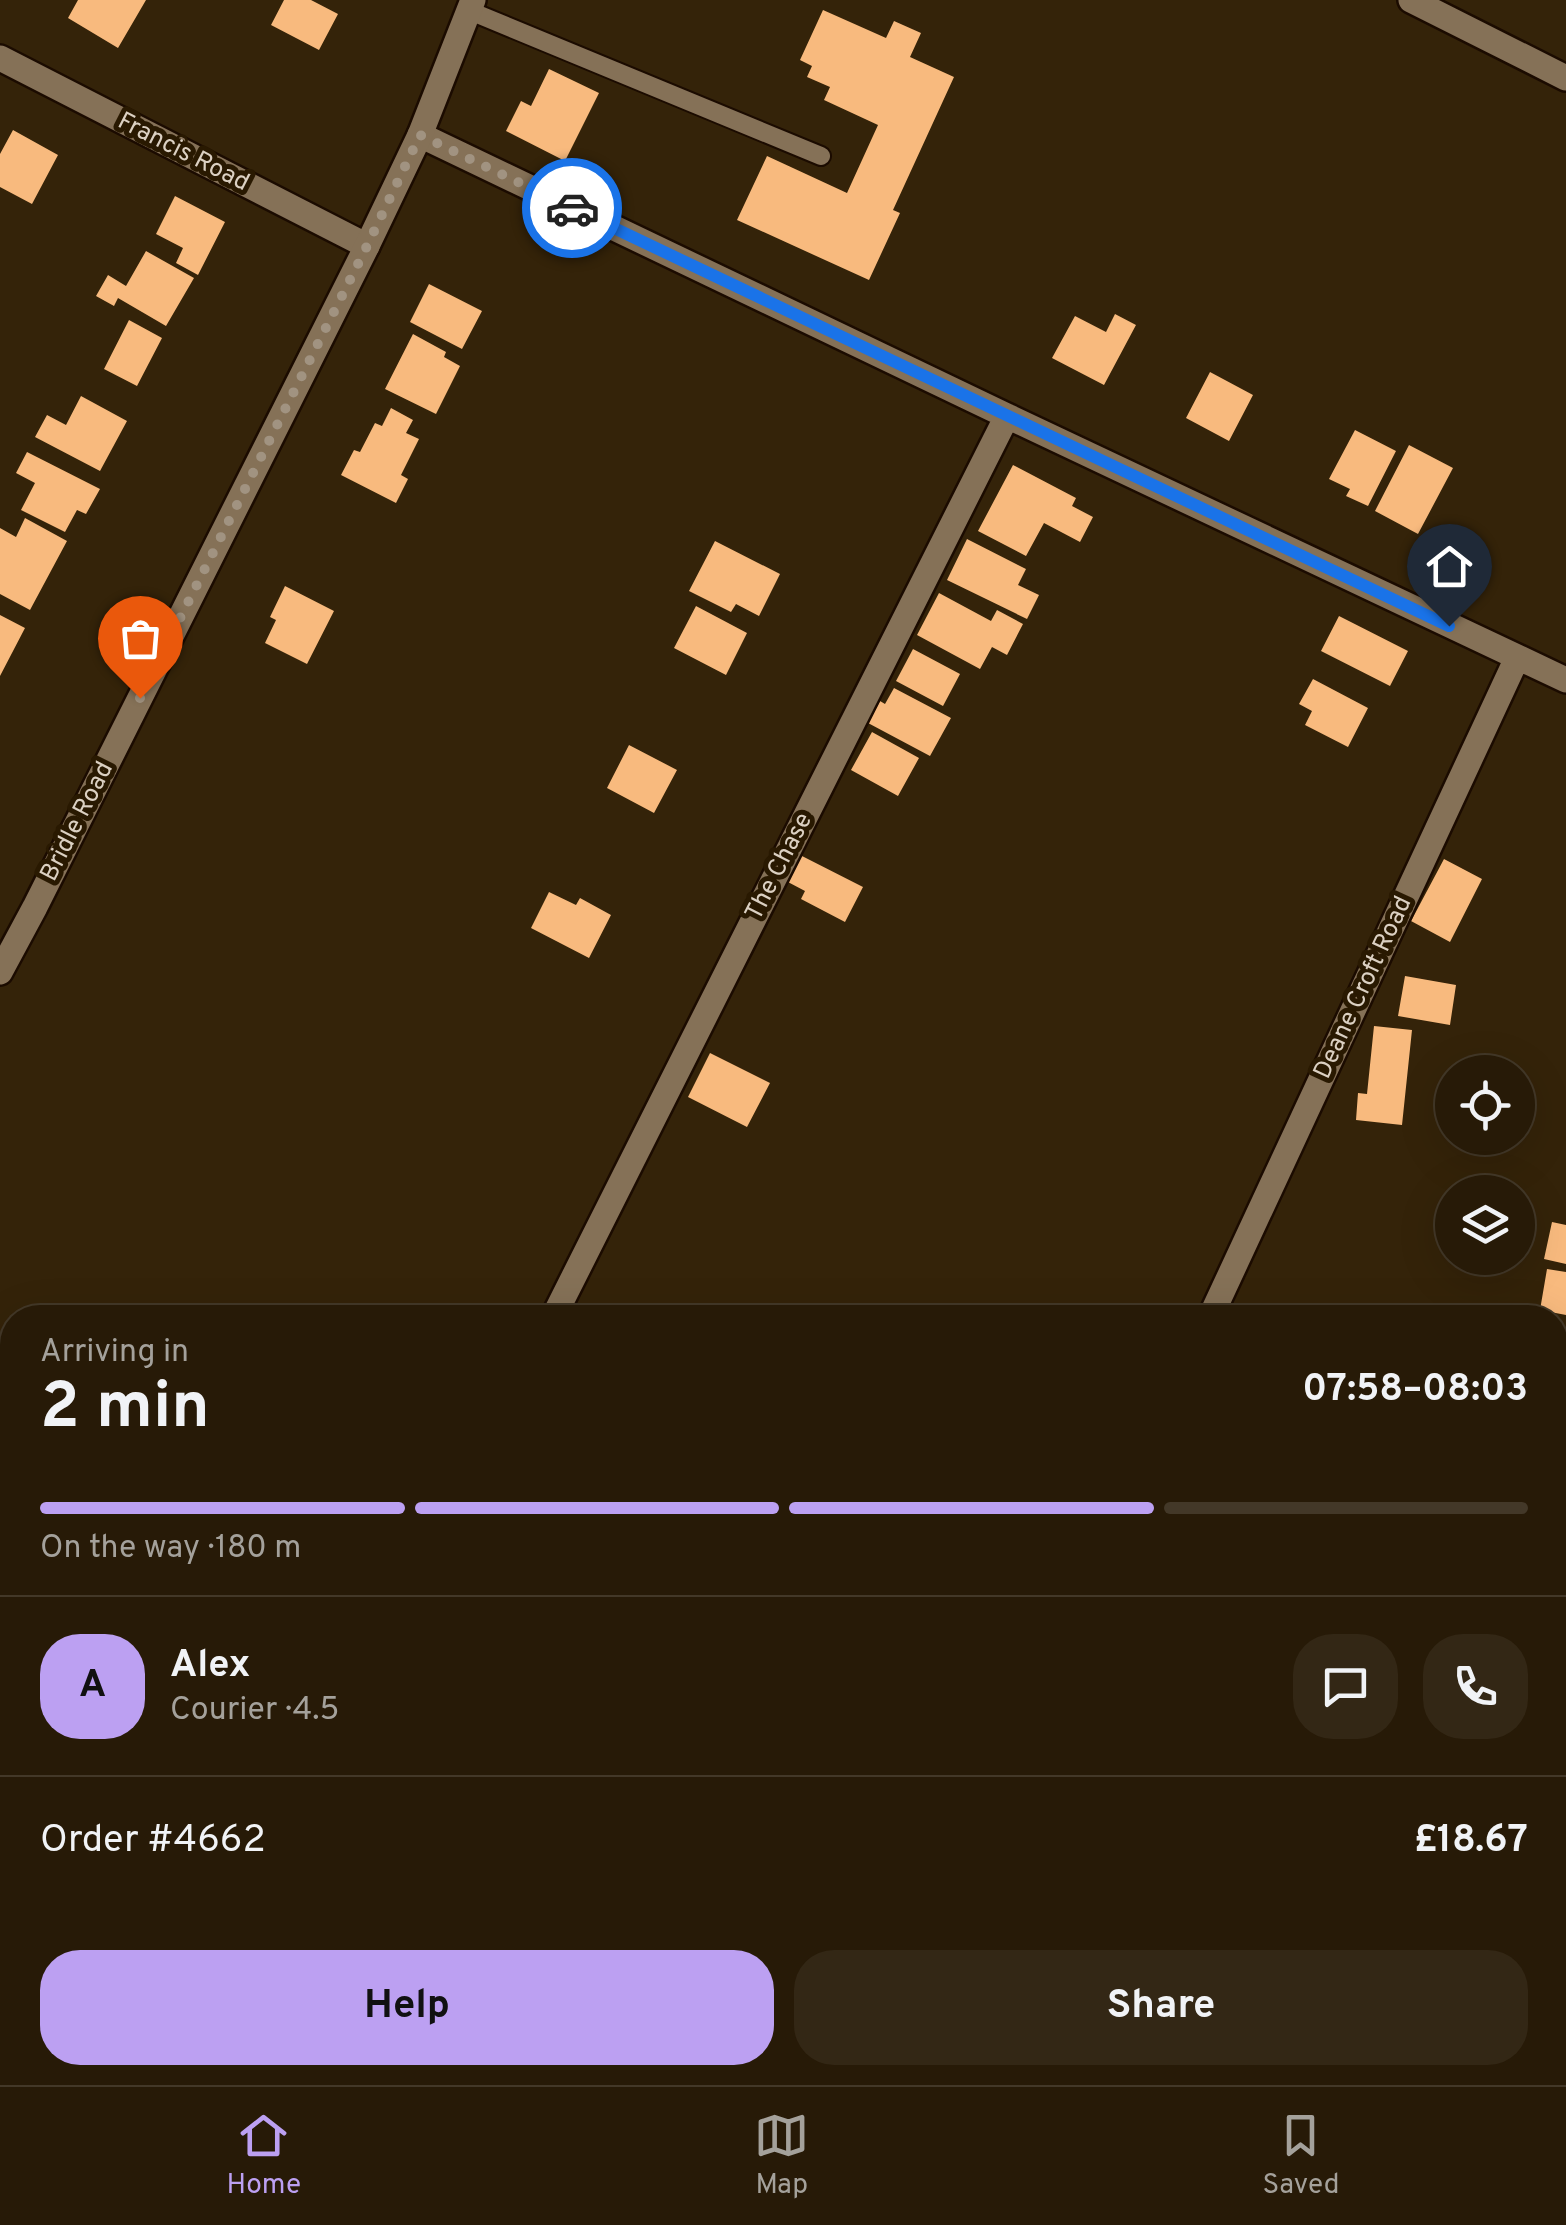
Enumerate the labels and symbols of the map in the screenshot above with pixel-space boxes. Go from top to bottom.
street label: Francis Road [112,106,254,200]
courier [522,158,622,258]
pin [1407,524,1492,627]
pin [98,596,183,699]
street label: Bridle Road [34,757,122,887]
street label: The Chase [739,808,821,926]
street label: Deane Croft Road [1308,891,1420,1085]

